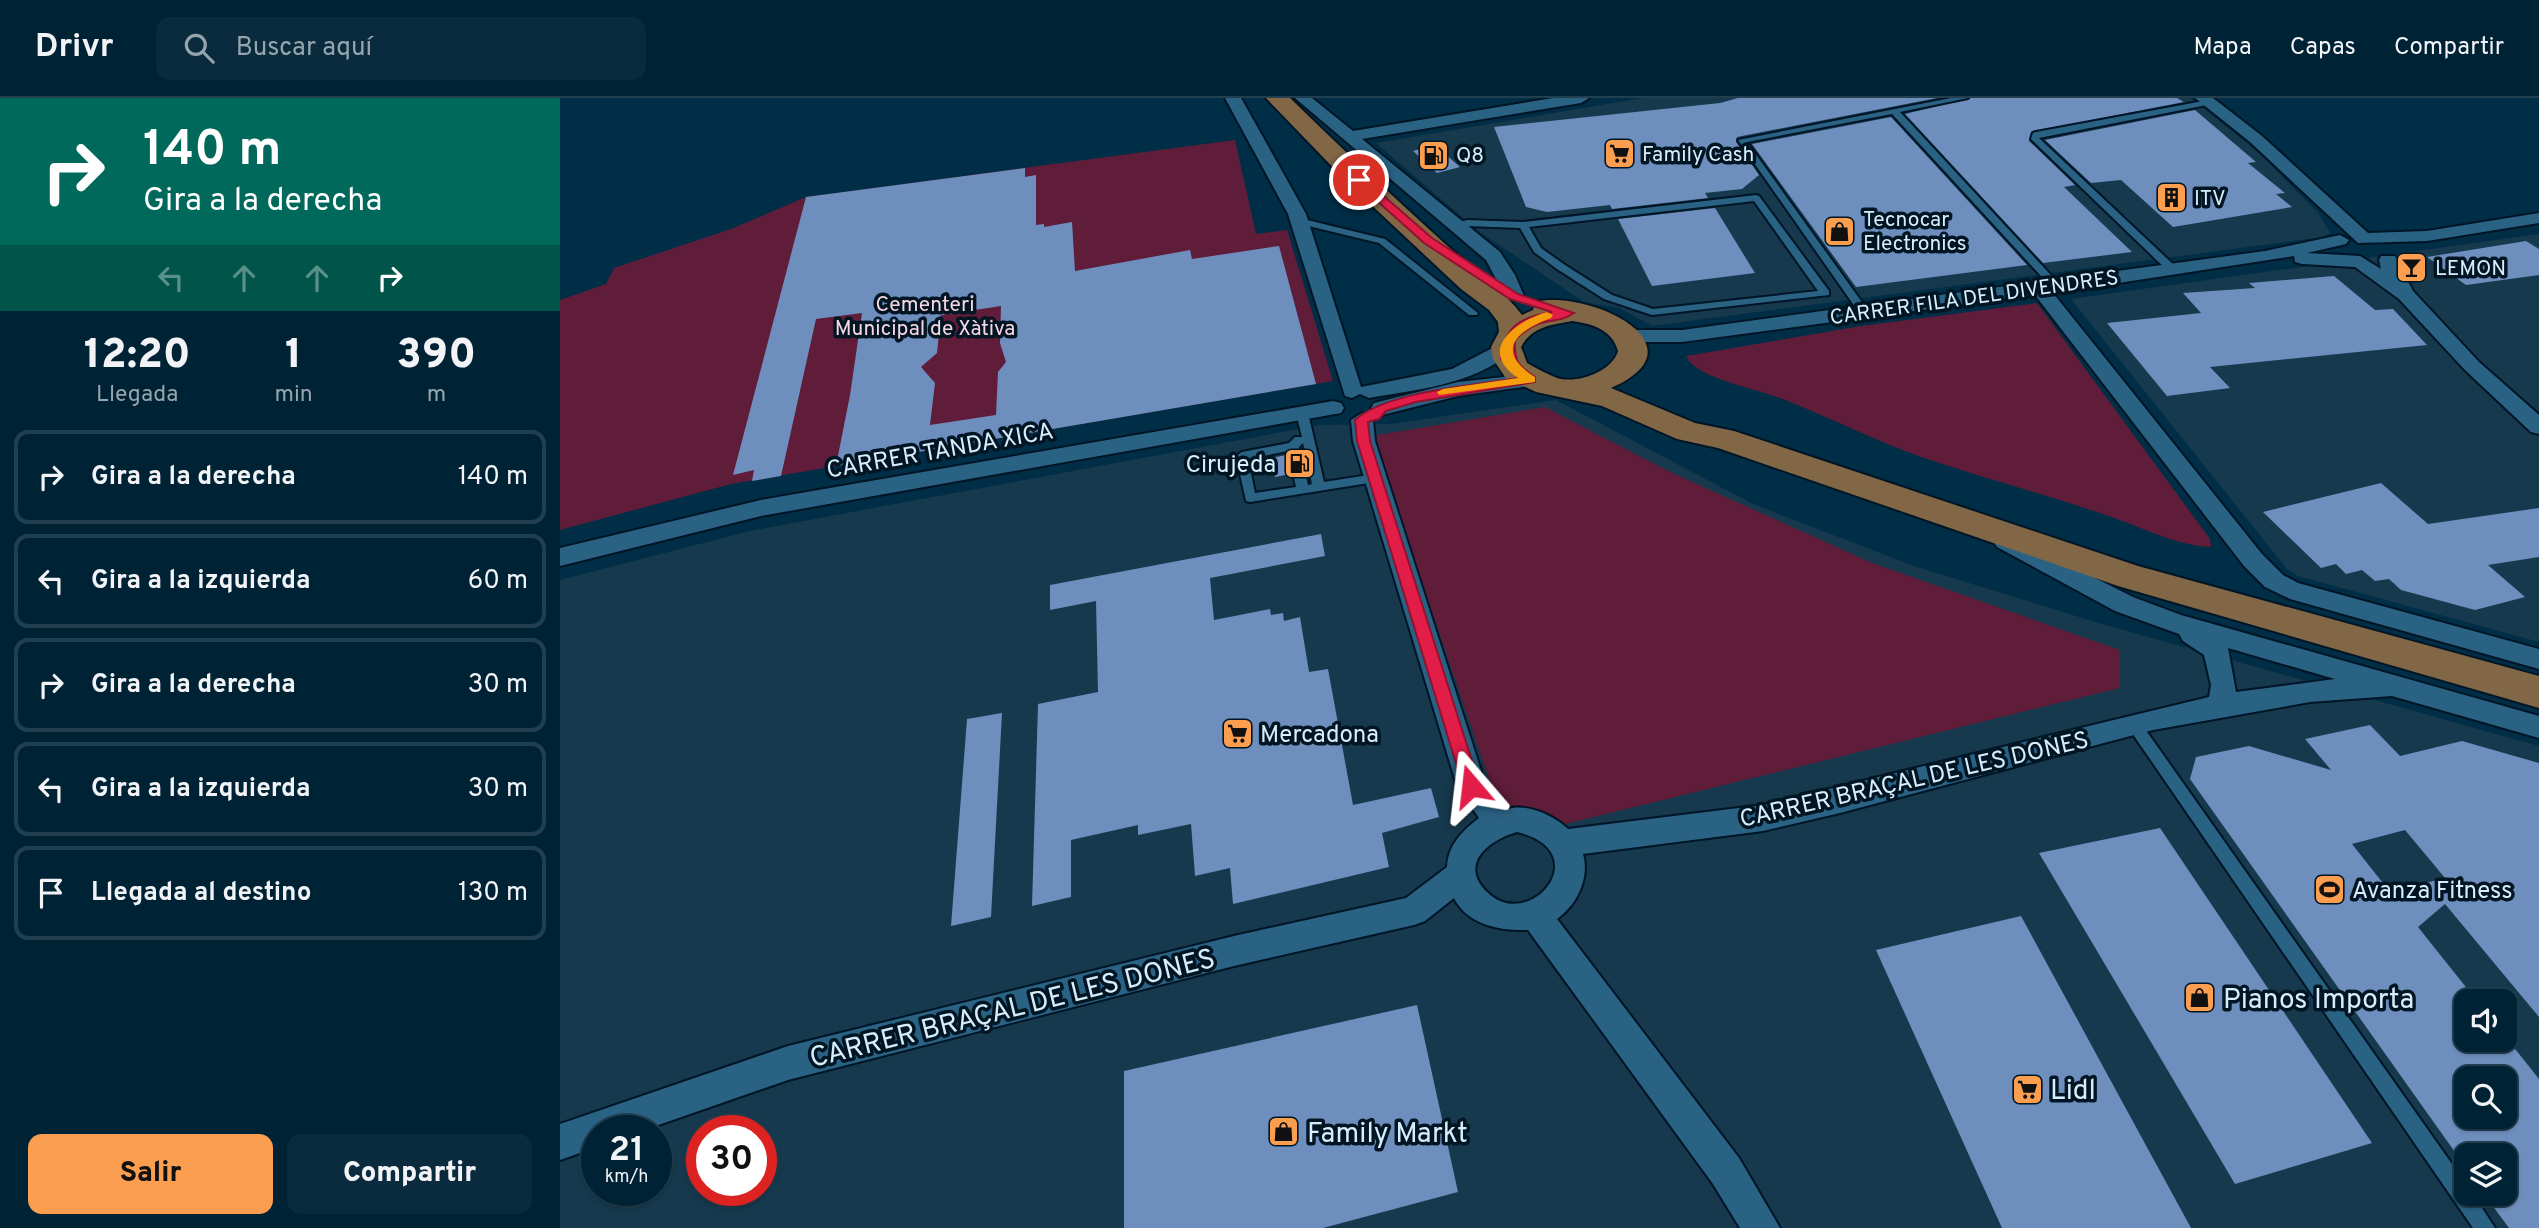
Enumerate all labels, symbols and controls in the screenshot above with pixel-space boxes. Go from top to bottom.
search box [156,17,646,80]
text: Drivr [35,27,114,69]
icon: search [180,29,218,67]
text: Buscar aquí [236,32,372,65]
text: Mapa [2194,33,2252,63]
text: Capas [2290,33,2356,63]
text: Compartir [2394,33,2504,63]
text: 140 m [143,121,282,183]
icon: right [28,126,119,217]
supermarket icon: Family Cash [1602,137,1636,171]
fuel station icon: Q8 [1416,138,1450,172]
place label: Family Cash [1642,142,1754,169]
place label: Q8 [1456,143,1484,170]
pin [1329,150,1389,210]
icon: arrive [1340,161,1378,199]
building icon: ITV [2154,181,2188,215]
text: Gira a la derecha [143,182,382,222]
place label: ITV [2194,186,2226,213]
place label: Tecnocar Electronics [1863,207,1967,258]
shop icon: Tecnocar Electronics [1823,214,1857,248]
bar icon: LEMON [2395,251,2429,285]
place label: LEMON [2435,256,2506,283]
icon: left [152,259,190,297]
icon: ahead [225,259,263,297]
icon: ahead [298,259,336,297]
icon: right [371,259,409,297]
street label: CARRER FILA DEL DIVENDRES [1828,265,2120,332]
park label: Cementeri Municipal de Xàtiva [835,292,1015,343]
text: 12:20 [84,330,191,383]
text: 1 [285,330,302,383]
text: 390 [397,330,476,383]
text: Llegada [96,381,178,410]
text: min [274,381,313,410]
text: m [427,381,446,410]
street label: CARRER TANDA XICA [824,417,1056,487]
fuel station icon: Cirujeda [1282,447,1316,481]
place label: Cirujeda [1185,451,1276,481]
icon: right [32,458,70,496]
text: Gira a la derecha [91,461,296,494]
text: 140 m [458,461,528,494]
icon: left [32,562,70,600]
text: Gira a la izquierda [91,565,310,598]
text: 60 m [468,565,528,598]
icon: right [32,666,70,704]
text: Gira a la derecha [91,669,296,702]
text: 30 m [468,669,528,702]
supermarket icon: Mercadona [1220,717,1254,751]
place label: Mercadona [1260,721,1379,751]
street label: CARRER BRAÇAL DE LES DONES [1737,726,2092,836]
position arrow [1434,749,1508,823]
icon: left [32,770,70,808]
text: Gira a la izquierda [91,773,310,806]
text: 30 m [468,773,528,806]
sports icon: Avanza Fitness [2312,873,2346,907]
icon: arrive [32,874,70,912]
text: Llegada al destino [91,877,311,910]
text: 130 m [458,877,528,910]
place label: Avanza Fitness [2352,877,2513,907]
street label: CARRER BRAÇAL DE LES DONES [806,942,1219,1078]
shop icon: Pianos Importa [2183,981,2217,1015]
place label: Pianos Importa [2223,983,2414,1019]
map controls [2454,989,2517,1206]
button: sound [2454,989,2517,1052]
button: search [2454,1066,2517,1129]
supermarket icon: Lidl [2010,1072,2044,1106]
place label: Lidl [2050,1074,2096,1110]
speed limit sign: 30 [686,1115,777,1206]
shop icon: Family Markt [1267,1115,1301,1149]
place label: Family Markt [1307,1117,1468,1153]
text: 21 [609,1129,644,1173]
button: Salir [28,1134,273,1214]
button: Compartir [287,1134,532,1214]
button: layers [2454,1143,2517,1206]
text: km/h [605,1166,648,1189]

